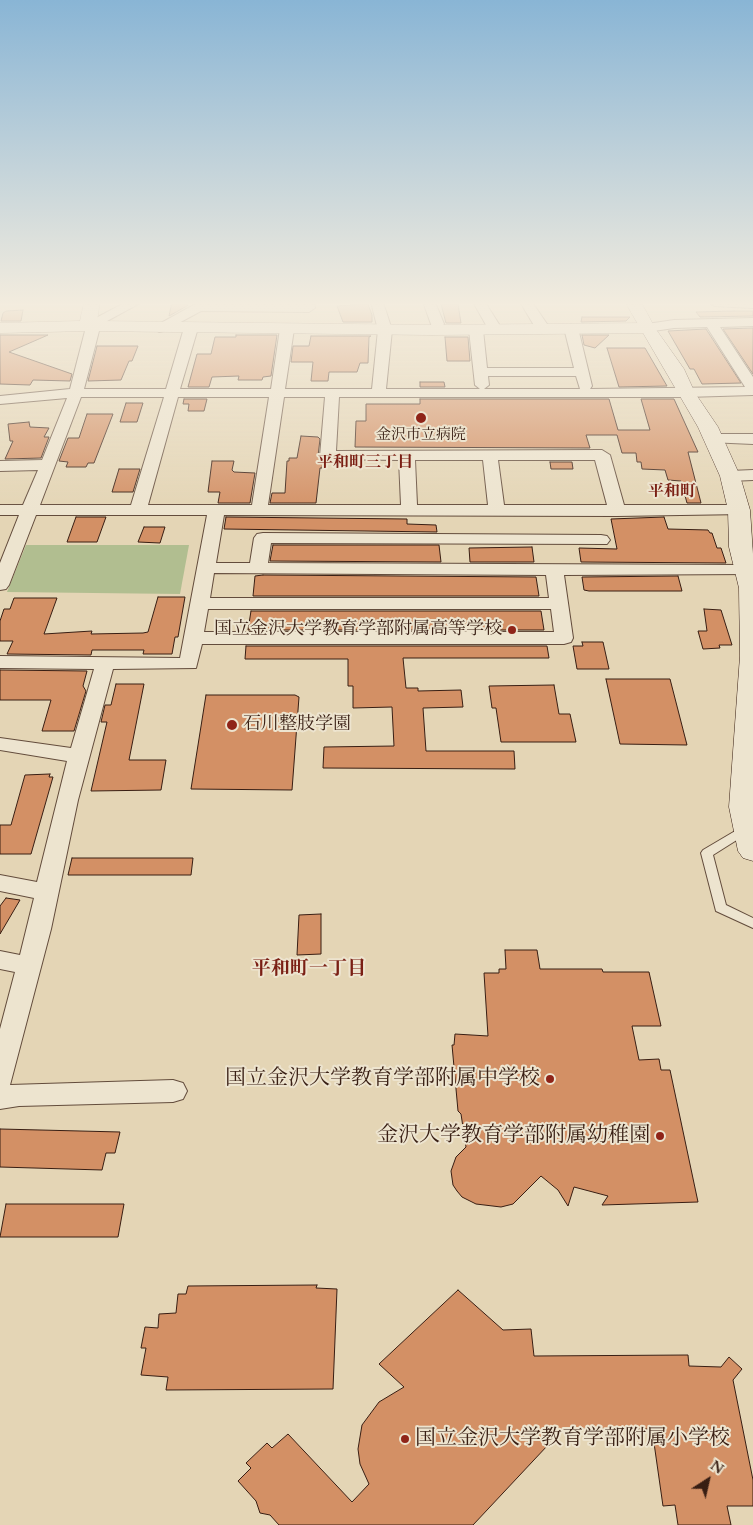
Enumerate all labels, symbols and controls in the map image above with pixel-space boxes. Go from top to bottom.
marker: 金沢市立病院 [414,411,428,425]
place label: 金沢市立病院 [376,427,466,445]
district label: 平和町三丁目 [317,453,413,473]
district label: 平和町 [648,482,696,502]
place label: 国立金沢大学教育学部附属高等学校 [214,619,502,641]
marker: 国立金沢大学教育学部附属高等学校 [506,624,518,636]
place label: 石川整肢学園 [243,714,351,736]
marker: 石川整肢学園 [225,718,239,732]
district label: 平和町一丁目 [252,959,366,981]
place label: 国立金沢大学教育学部附属中学校 [225,1066,540,1092]
marker: 国立金沢大学教育学部附属中学校 [544,1073,556,1085]
place label: 金沢大学教育学部附属幼稚園 [377,1123,650,1149]
marker: 金沢大学教育学部附属幼稚園 [654,1130,666,1142]
place label: 国立金沢大学教育学部附属小学校 [415,1426,730,1452]
marker: 国立金沢大学教育学部附属小学校 [399,1433,411,1445]
north arrow [683,1455,733,1505]
text: N [706,1456,727,1479]

